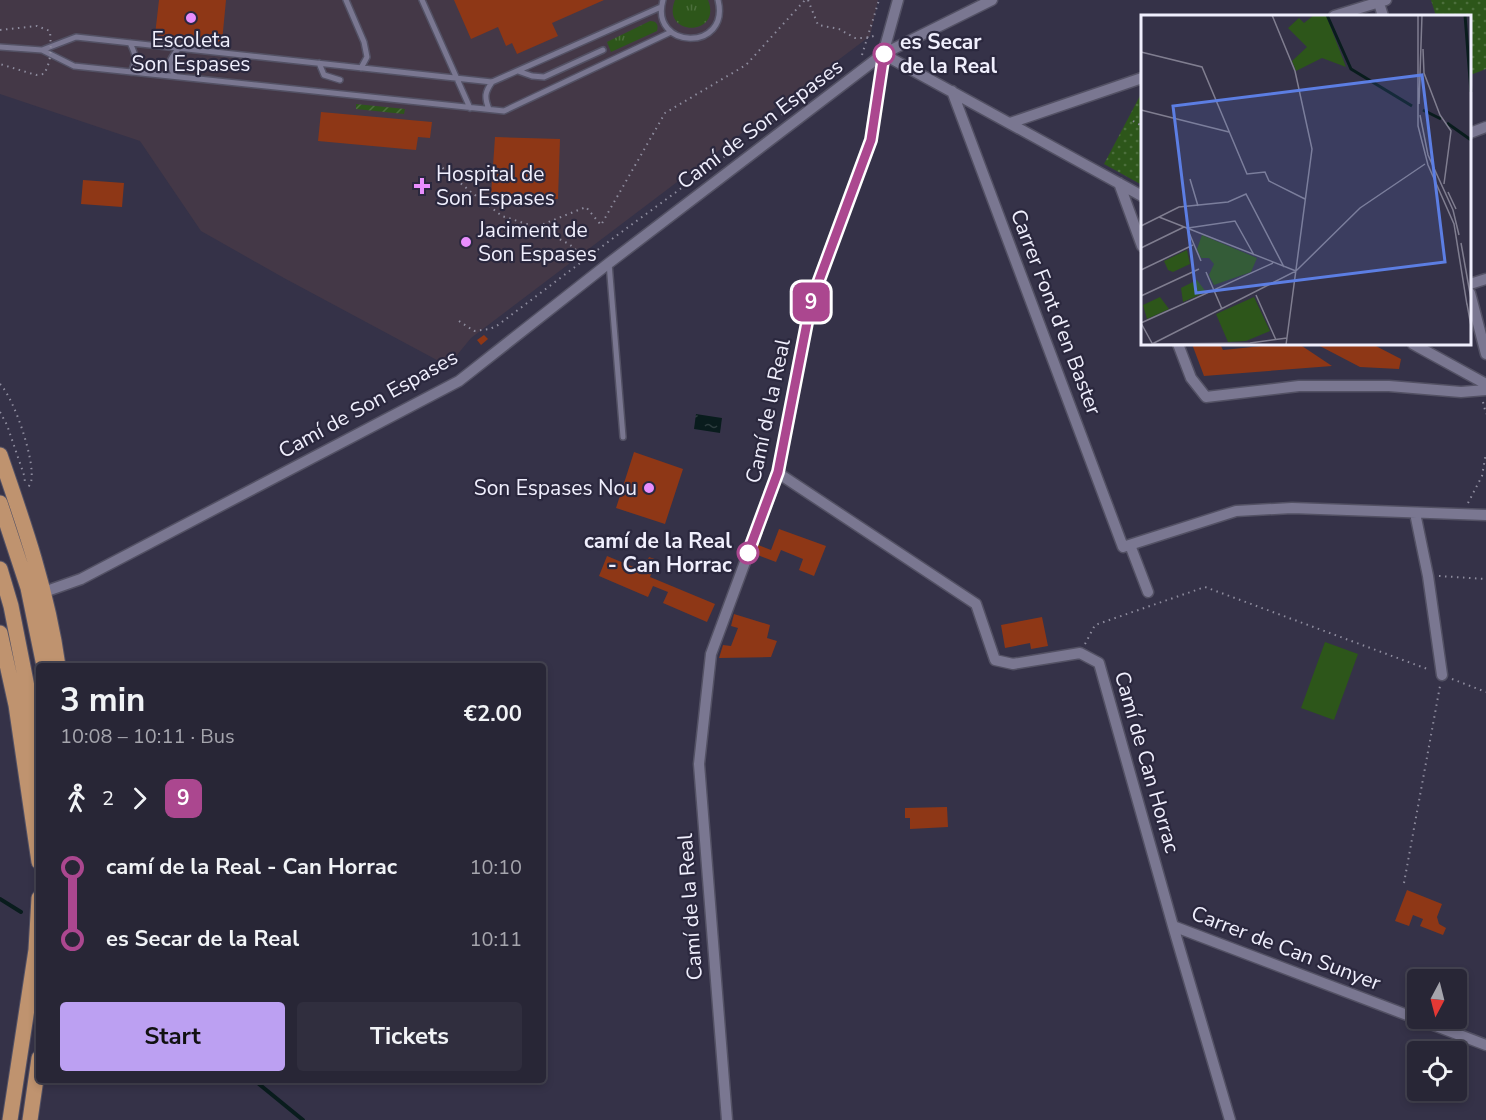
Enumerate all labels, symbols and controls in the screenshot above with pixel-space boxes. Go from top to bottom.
marker: Escoleta Son Espases [184,11,198,25]
inset map [1141,15,1471,345]
place label: Escoleta Son Espases [132,26,250,78]
place label: es Secar de la Real [900,28,998,80]
marker: es Secar de la Real [873,43,895,65]
street label: Camí de Son Espases [671,52,849,196]
place label: Hospital de Son Espases [436,160,555,212]
marker: Hospital de Son Espases [413,177,431,195]
street label: Carrer Font d'en Baster [1004,205,1108,419]
place label: Jaciment de Son Espases [477,216,597,268]
marker: Jaciment de Son Espases [459,235,473,249]
line badge: 9 [792,282,830,322]
text: 9 [805,288,817,316]
street label: Camí de la Real [739,335,797,486]
street label: Camí de Son Espases [273,343,463,465]
place label: Son Espases Nou [474,474,637,502]
marker: Son Espases Nou [642,481,656,495]
place label: camí de la Real - Can Horrac [584,527,732,579]
marker: camí de la Real - Can Horrac [737,542,759,564]
street label: Camí de Can Horrac [1108,668,1186,856]
text: 3 min [60,678,145,723]
text: €2.00 [464,699,522,729]
text: 10:08 – 10:11 · Bus [60,723,235,750]
icon: walk [60,782,93,815]
icon: forward [123,782,156,815]
text: 9 [177,784,190,812]
text: 2 [102,785,114,812]
street label: Camí de la Real [671,832,709,981]
text: camí de la Real - Can Horrac [106,852,397,882]
text: 10:10 [469,854,522,881]
street label: Carrer de Can Sunyer [1187,899,1385,997]
text: es Secar de la Real [106,924,299,954]
text: 10:11 [469,926,522,953]
north arrow [1407,969,1467,1029]
map controls [1407,969,1467,1101]
button: Start [60,1002,285,1071]
button: Tickets [297,1002,522,1071]
button: locate [1407,1041,1467,1101]

